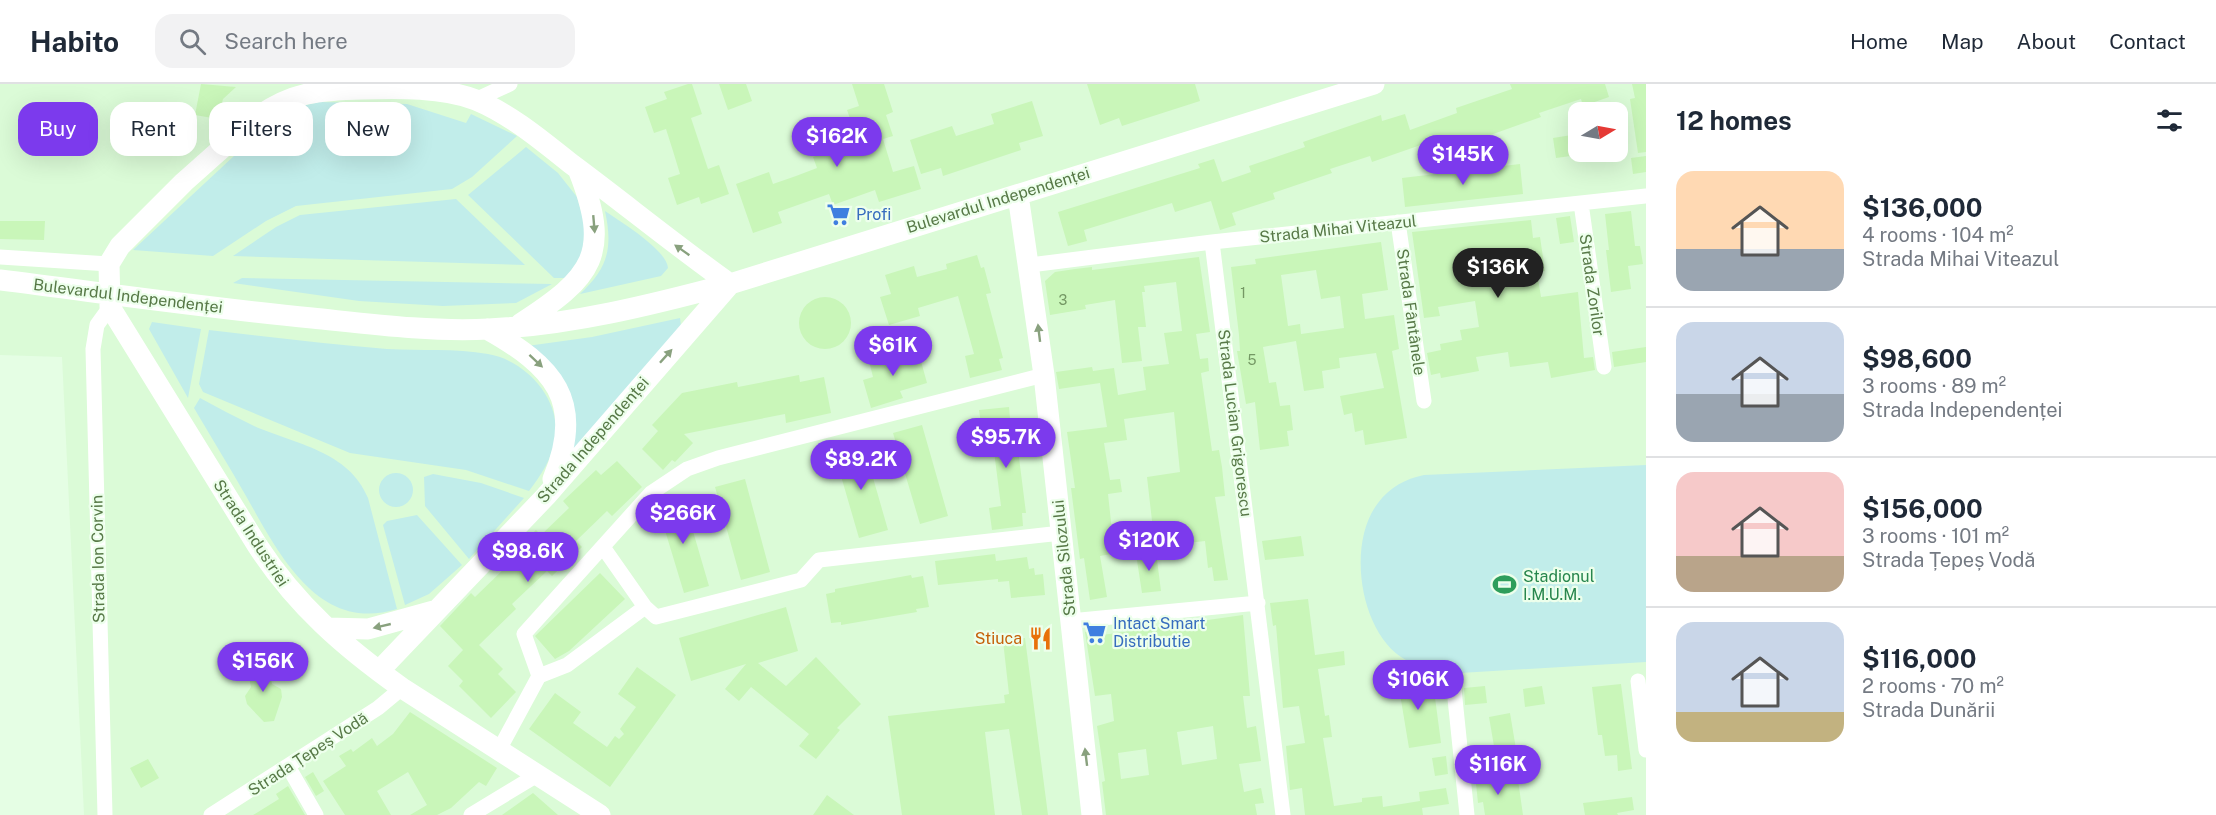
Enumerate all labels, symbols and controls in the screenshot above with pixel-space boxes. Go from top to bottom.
search box [155,14,575,68]
text: Habito [30,25,119,58]
icon: search [176,25,209,58]
text: Search here [224,28,348,54]
text: Home [1850,29,1908,54]
text: Map [1941,29,1984,54]
text: About [2017,29,2076,54]
text: Contact [2109,29,2186,54]
chip: Buy [18,102,98,156]
chip: Rent [110,102,197,156]
chip: Filters [209,102,313,156]
chip: New [325,102,411,156]
north arrow [1568,102,1628,162]
map controls [1568,102,1628,162]
icon: filters [2153,104,2186,137]
text: 12 homes [1676,105,1792,136]
pin: $162K [795,117,879,168]
text: $162K [806,124,868,148]
pin: $145K [1421,135,1505,186]
text: $145K [1432,142,1494,166]
street label: Bulevardul Independenței [904,163,1092,237]
text: $136,000 [1862,192,1983,223]
icon: home [1724,195,1796,267]
supermarket icon: Profi [825,201,851,227]
place label: Profi [856,205,891,224]
street label: Strada Mihai Viteazul [1258,211,1418,247]
one-way arrow [589,215,599,234]
text: 4 rooms · 104 m² [1862,223,2014,247]
street label: Strada Zorilor [1575,233,1609,337]
one-way arrow [675,244,691,256]
street label: Strada Fântânele [1393,247,1429,377]
text: Strada Mihai Viteazul [1862,247,2059,271]
pin: $136K [1456,248,1540,299]
text: $136K [1467,255,1529,279]
street label: Bulevardul Independenței [32,275,224,317]
house number: 1 [1240,285,1246,301]
house number: 3 [1059,292,1068,308]
one-way arrow [1034,324,1043,343]
pin: $61K [857,326,929,377]
street label: Strada Lucian Grigorescu [1214,328,1256,518]
text: $61K [868,333,918,357]
text: $98,600 [1862,343,1972,374]
icon: home [1724,346,1796,418]
one-way arrow [659,349,672,364]
house number: 5 [1248,352,1257,368]
one-way arrow [528,354,543,368]
street label: Strada Independenței [533,373,653,507]
text: 3 rooms · 89 m² [1862,374,2006,398]
text: Strada Independenței [1862,398,2063,422]
pin: $95.7K [957,418,1055,469]
text: $95.7K [971,425,1041,449]
pin: $89.2K [812,440,910,491]
text: $89.2K [825,447,897,471]
street label: Strada Industriei [209,476,293,590]
text: $156,000 [1862,493,1983,524]
pin: $266K [641,494,725,545]
street label: Strada Ion Corvin [87,495,109,623]
icon: home [1724,496,1796,568]
street label: Strada Silozului [1048,499,1080,617]
text: $266K [649,501,717,525]
pin: $120K [1107,521,1191,572]
text: 3 rooms · 101 m² [1862,524,2009,548]
text: $120K [1118,528,1180,552]
pin: $98.6K [479,532,577,583]
text: $98.6K [491,539,565,563]
text: Strada Țepeș Vodă [1862,548,2035,572]
place label: Stadionul I.M.U.M. [1523,567,1595,604]
sports icon: Stadionul I.M.U.M. [1492,572,1518,598]
place label: Intact Smart Distributie [1113,614,1206,651]
supermarket icon: Intact Smart Distributie [1082,619,1108,645]
one-way arrow [373,622,391,632]
restaurant icon: Stiuca [1027,625,1053,651]
place label: Stiuca [975,629,1022,648]
pin: $156K [221,642,305,693]
text: $116,000 [1862,643,1976,674]
icon: home [1724,646,1796,718]
text: $156K [231,649,295,673]
pin: $106K [1376,660,1460,711]
text: $106K [1387,667,1449,691]
text: 2 rooms · 70 m² [1862,674,2004,698]
text: Strada Dunării [1862,698,1995,722]
street label: Strada Țepeș Vodă [245,708,371,800]
pin: $116K [1456,745,1540,796]
one-way arrow [1081,747,1091,766]
text: $116K [1469,752,1527,776]

